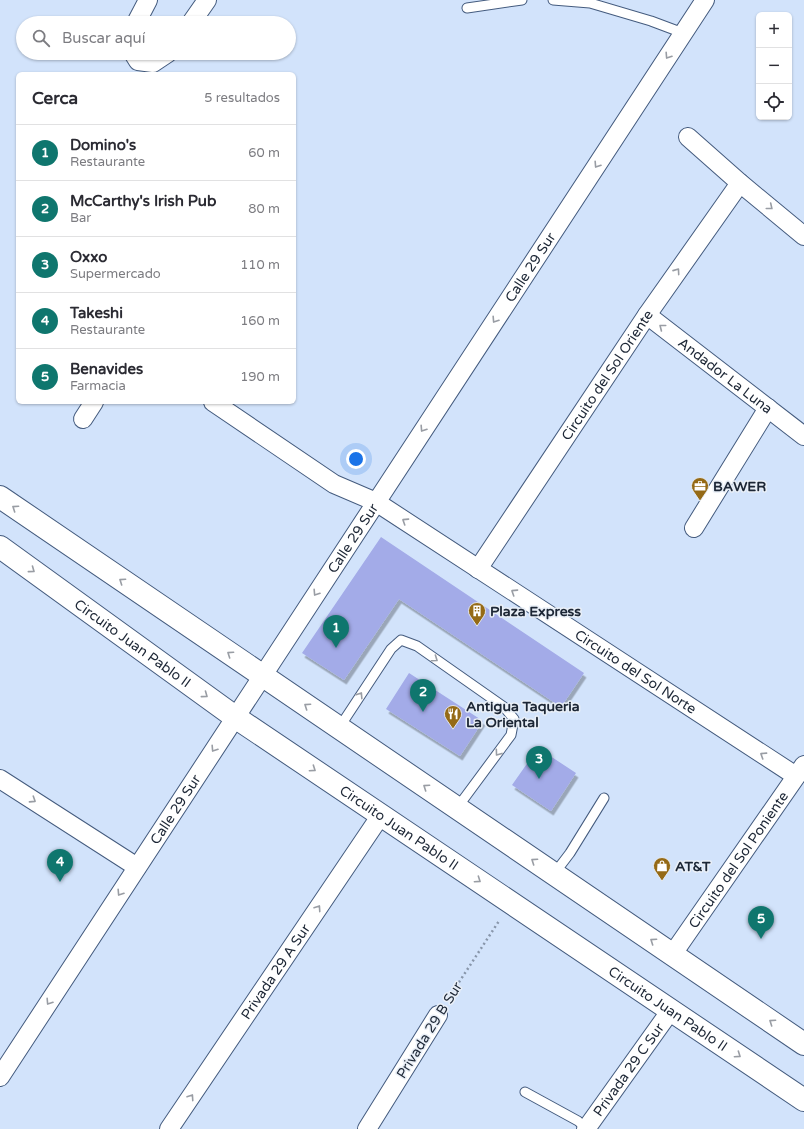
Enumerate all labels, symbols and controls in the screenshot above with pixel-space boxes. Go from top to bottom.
map controls [756,12,792,120]
button: + [756,12,792,48]
search box [16,16,296,60]
icon: search [30,27,52,49]
text: Buscar aquí [62,29,145,47]
button: − [756,48,792,84]
one-way arrow [665,52,673,59]
button: locate [756,84,792,120]
text: Cerca [32,88,78,109]
text: 5 resultados [204,90,280,106]
text: Domino's [70,136,136,154]
text: 1 [41,145,49,161]
text: 60 m [248,145,280,161]
text: Restaurante [70,154,145,170]
one-way arrow [595,160,602,167]
text: McCarthy's Irish Pub [70,192,216,210]
text: 2 [41,201,49,217]
text: 80 m [248,201,280,217]
one-way arrow [765,203,772,210]
text: Bar [70,210,91,226]
street label: Calle 29 Sur [502,229,560,305]
text: Oxxo [70,248,107,266]
text: 3 [41,257,49,273]
text: 110 m [240,257,280,273]
text: Supermercado [70,266,161,282]
one-way arrow [672,269,679,276]
text: Takeshi [70,304,123,322]
street label: Circuito del Sol Oriente [558,307,657,444]
text: 4 [41,313,49,329]
text: 160 m [240,313,280,329]
one-way arrow [492,316,500,323]
text: Restaurante [70,322,145,338]
one-way arrow [660,325,667,332]
street label: Andador La Luna [675,334,776,418]
text: Benavides [70,360,143,378]
text: 5 [41,369,49,385]
text: 190 m [240,369,280,385]
text: Farmacia [70,378,126,394]
one-way arrow [421,425,428,432]
your location [346,449,366,469]
office icon: BAWER [690,476,710,501]
place label: BAWER [713,478,766,495]
street label: Calle 29 Sur [324,500,382,577]
one-way arrow [12,505,19,512]
one-way arrow [402,518,409,526]
one-way arrow [27,565,34,572]
one-way arrow [120,579,127,586]
one-way arrow [313,589,321,596]
one-way arrow [511,589,518,597]
street label: Circuito Juan Pablo II [71,596,194,691]
building icon: Plaza Express [467,601,487,626]
place label: Plaza Express [490,603,581,620]
pin: 1 [323,615,349,648]
street label: Circuito del Sol Norte [572,626,699,718]
one-way arrow [227,651,234,659]
one-way arrow [431,654,438,661]
pin: 2 [410,679,436,712]
one-way arrow [201,690,208,697]
one-way arrow [356,693,363,700]
place label: Antigua Taqueria La Oriental [466,698,580,731]
one-way arrow [304,704,311,711]
restaurant icon: Antigua Taqueria La Oriental [443,704,463,729]
one-way arrow [212,745,219,752]
pin: 3 [526,746,552,779]
one-way arrow [495,749,502,756]
one-way arrow [761,753,768,760]
one-way arrow [308,764,315,771]
street label: Calle 29 Sur [147,771,205,848]
street label: Circuito Juan Pablo II [336,782,462,874]
one-way arrow [423,785,430,792]
street label: Circuito del Sol Poniente [685,788,792,932]
one-way arrow [29,795,36,803]
pin: 4 [47,849,73,882]
shop icon: AT&T [652,856,672,881]
one-way arrow [531,858,538,865]
place label: AT&T [675,858,711,875]
one-way arrow [474,876,481,883]
one-way arrow [118,889,125,896]
one-way arrow [314,905,321,912]
pin: 5 [748,906,774,939]
street label: Privada 29 A Sur [237,920,314,1023]
one-way arrow [650,938,657,946]
street label: Circuito Juan Pablo II [605,963,730,1055]
street label: Privada 29 B Sur [393,978,466,1082]
one-way arrow [46,998,54,1005]
street label: Privada 29 C Sur [590,1019,668,1120]
one-way arrow [769,1019,776,1027]
one-way arrow [734,1050,741,1058]
one-way arrow [186,1094,193,1101]

